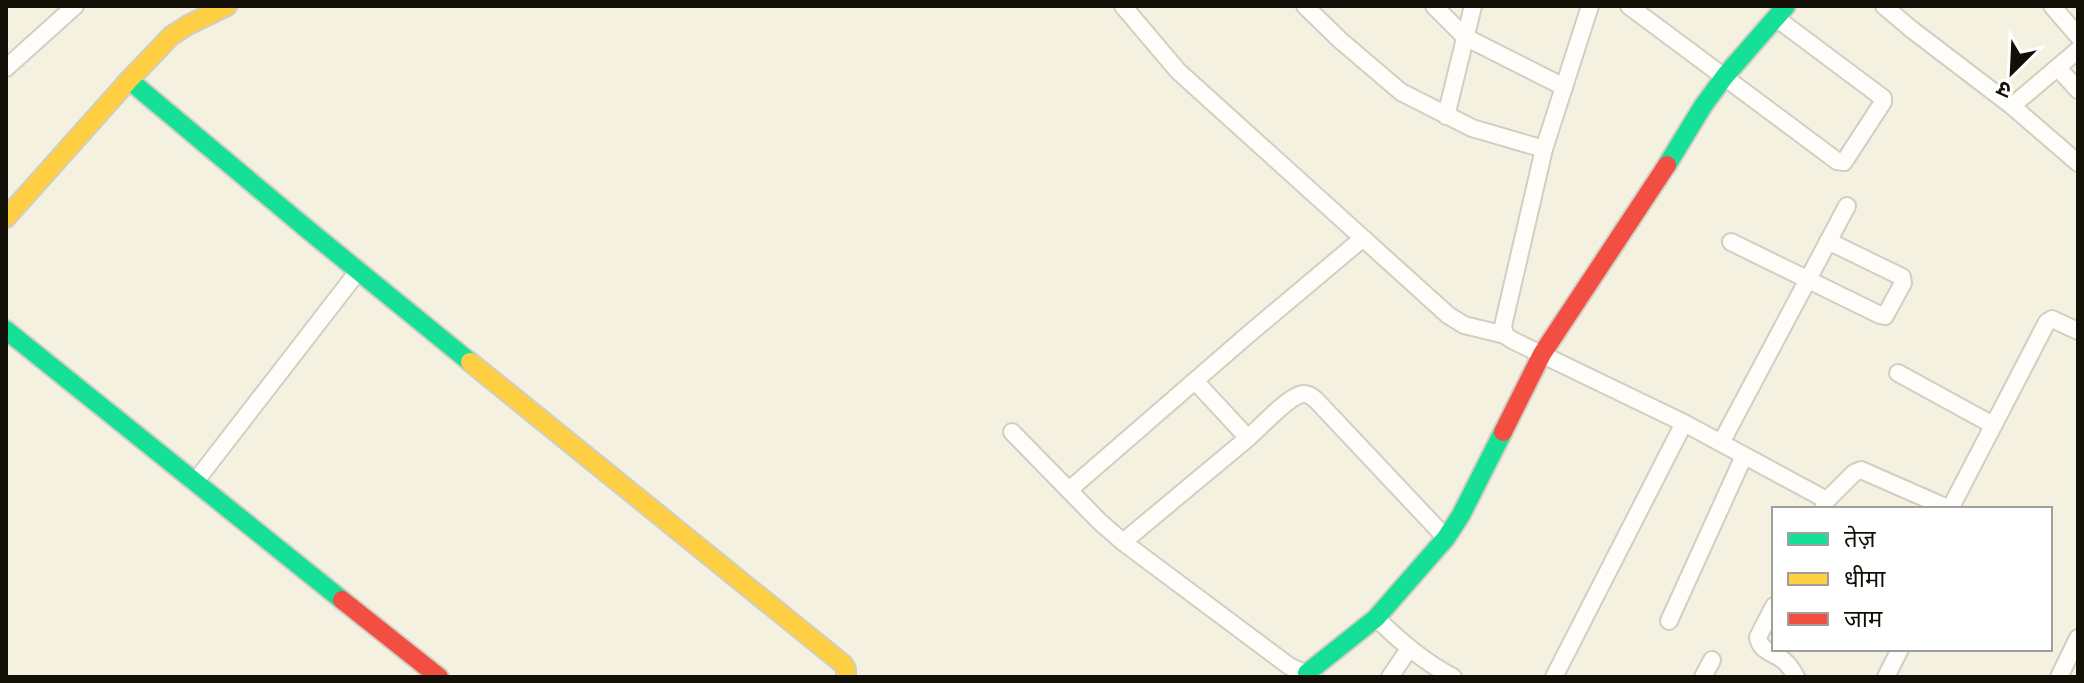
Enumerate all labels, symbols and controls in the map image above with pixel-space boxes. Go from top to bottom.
north arrow [1972,32,2052,112]
text: उ [1991,75,2015,106]
legend [1772,507,2052,651]
text: तेज़ [1844,523,1877,552]
text: धीमा [1844,563,1886,592]
text: जाम [1844,603,1883,632]

